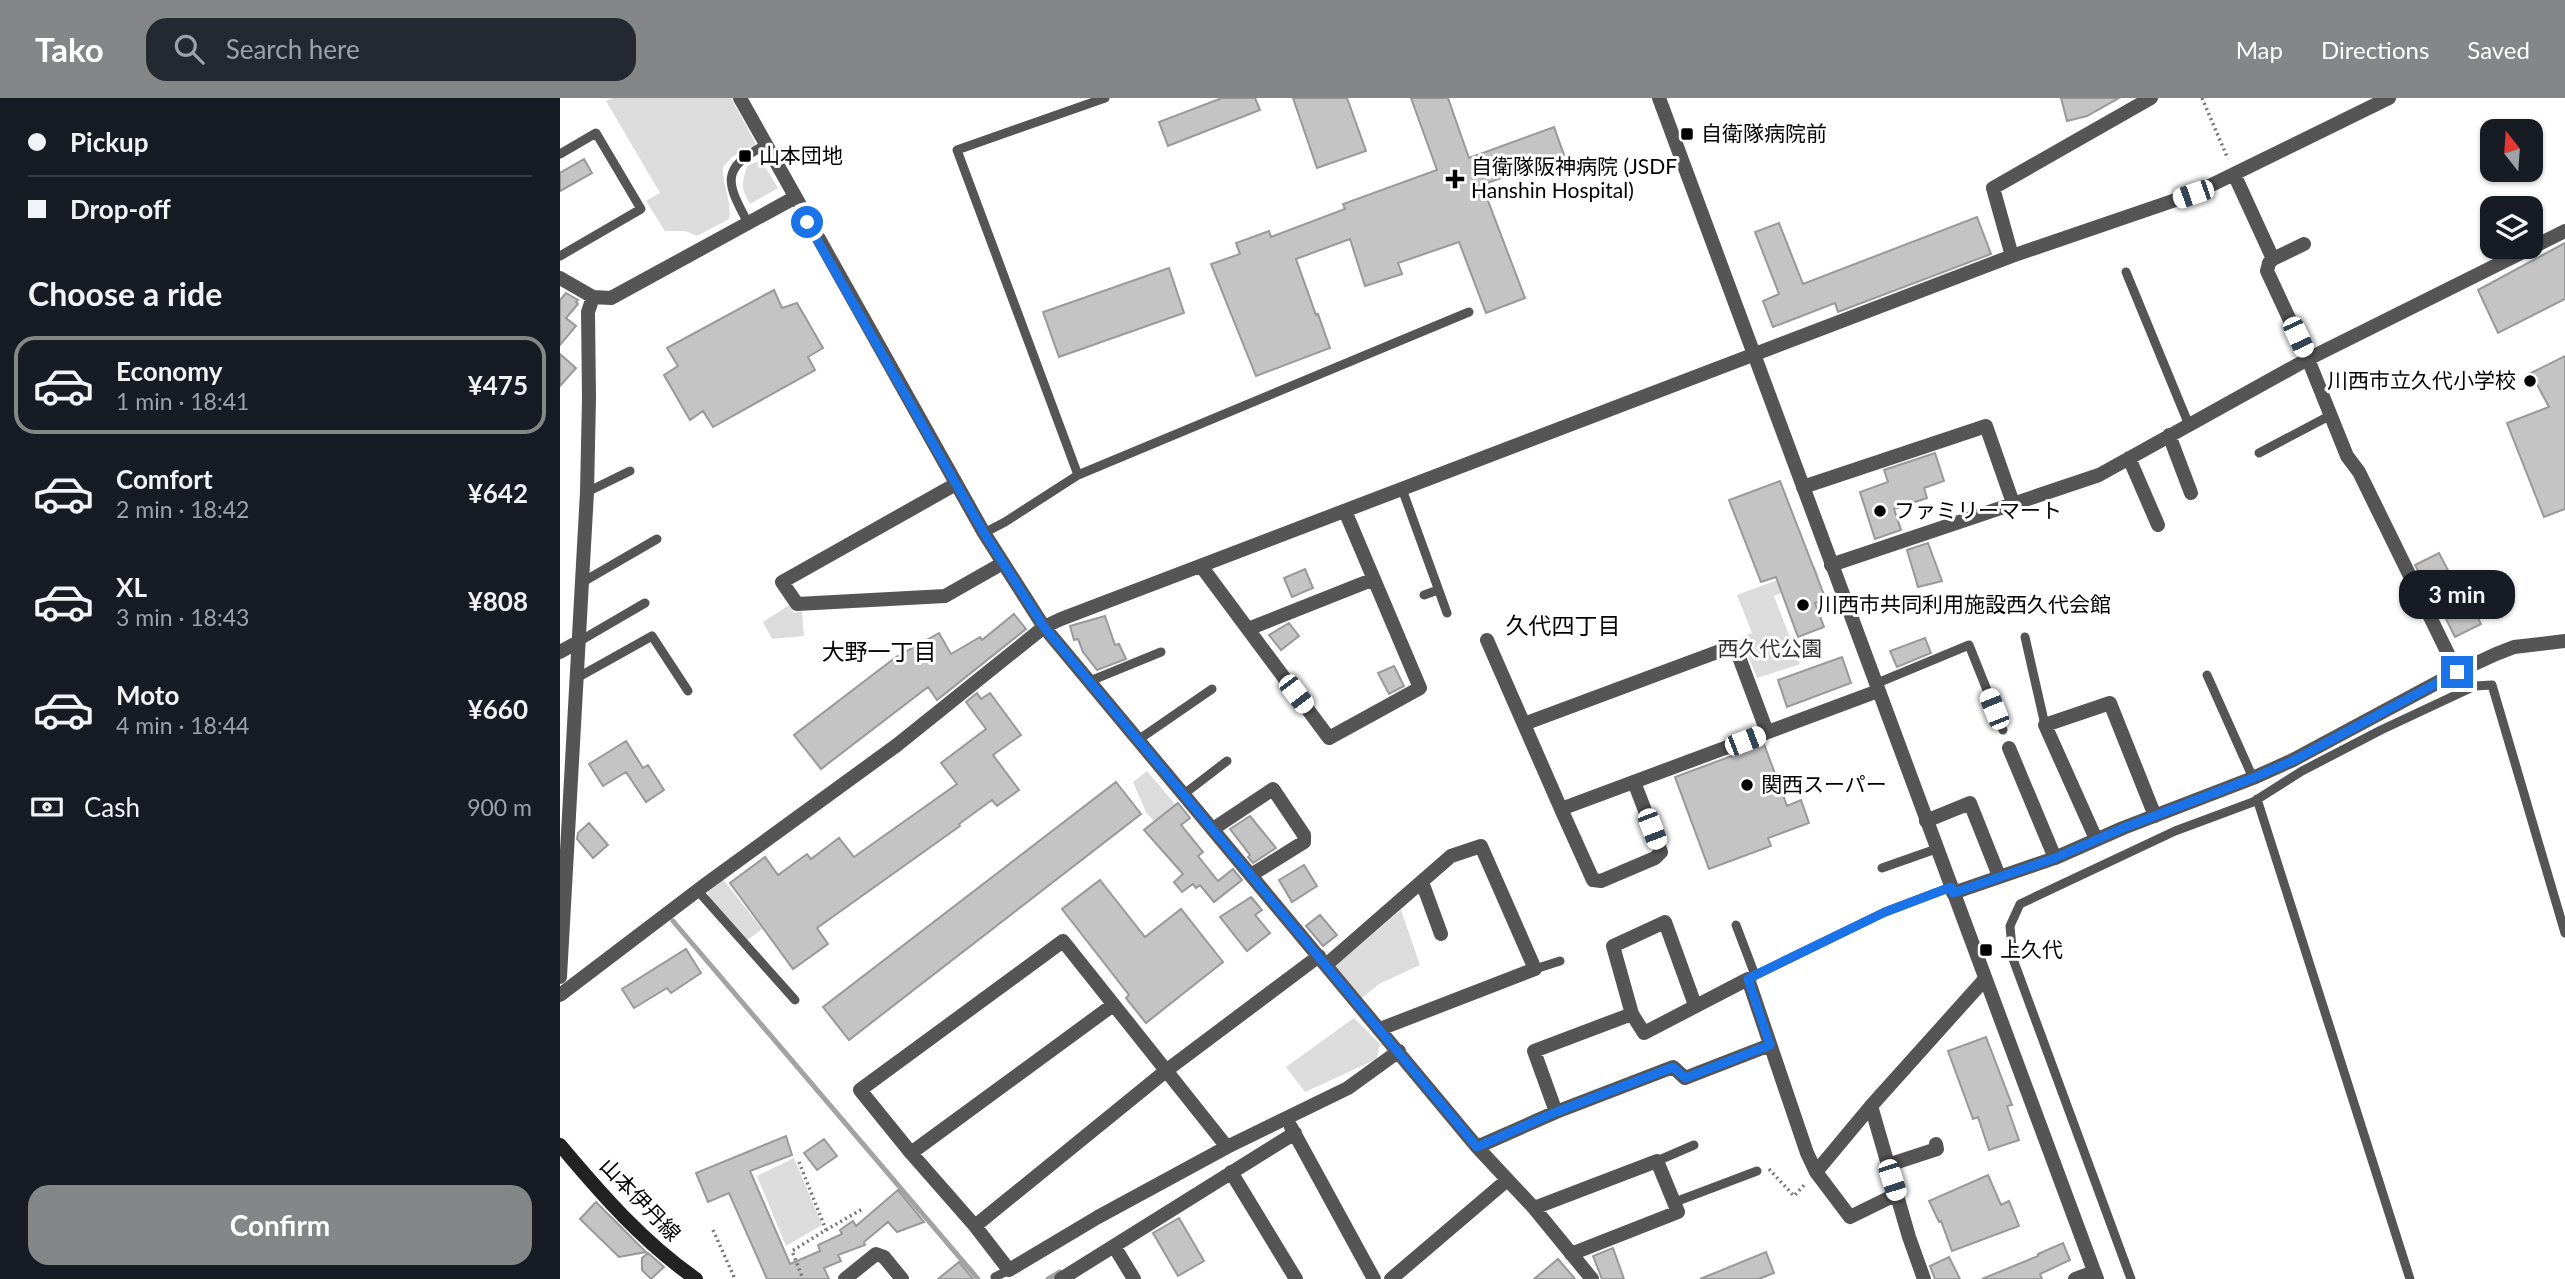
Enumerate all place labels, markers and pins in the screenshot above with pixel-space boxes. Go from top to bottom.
place label: 自衛隊病院前 [1701,120,1827,145]
marker: 自衛隊病院前 [1679,126,1695,142]
place label: 山本団地 [759,142,843,167]
marker: 山本団地 [737,148,753,164]
place label: 自衛隊阪神病院 (JSDF Hanshin Hospital) [1471,153,1677,202]
marker: 自衛隊阪神病院 (JSDF Hanshin Hospital) [1445,169,1465,189]
place label: 川西市立久代小学校 [2327,367,2516,392]
marker: 川西市立久代小学校 [2522,373,2538,389]
place label: ファミリーマート [1894,497,2062,522]
marker: ファミリーマート [1872,503,1888,519]
place label: 川西市共同利用施設西久代会館 [1817,591,2111,616]
marker: 川西市共同利用施設西久代会館 [1795,597,1811,613]
place label: 関西スーパー [1761,771,1887,796]
marker: 関西スーパー [1739,777,1755,793]
place label: 上久代 [2000,936,2063,961]
marker: 上久代 [1978,942,1994,958]

